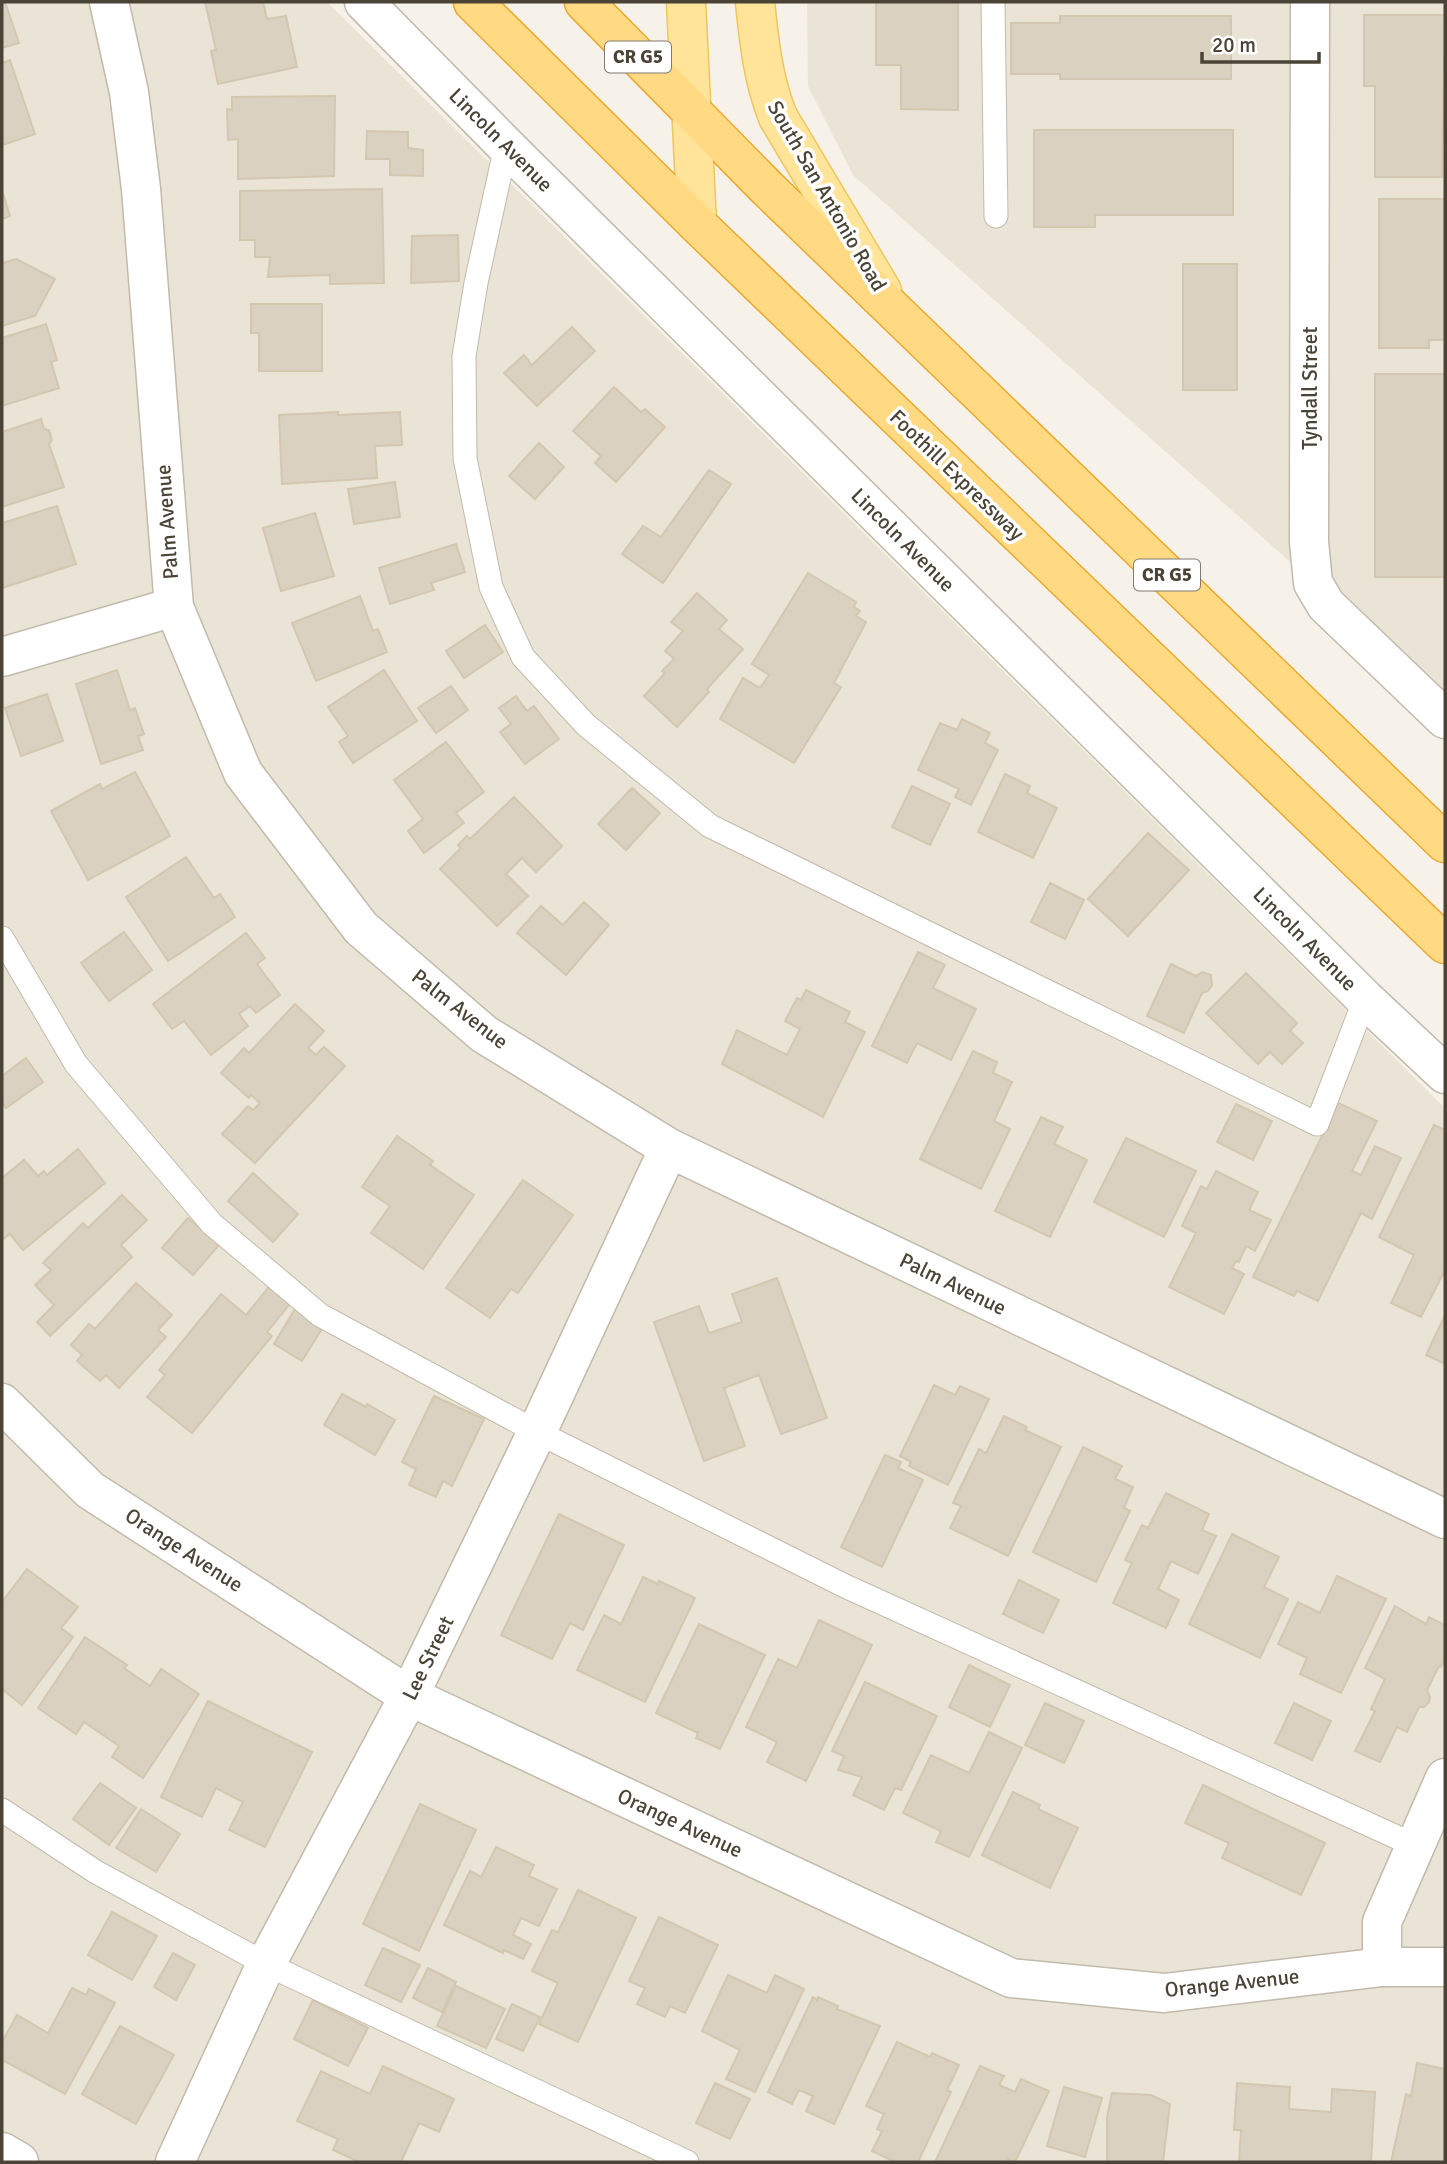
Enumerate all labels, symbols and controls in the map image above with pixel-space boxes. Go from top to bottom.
scale bar [1202,21,1319,65]
text: 20 m [1212,32,1256,58]
road number: CR G5 [605,41,671,72]
street label: Lincoln Avenue [444,83,558,197]
street label: South San Antonio Road [762,96,892,296]
street label: Tyndall Street [1297,326,1323,450]
street label: Foothill Expressway [884,404,1030,546]
street label: Palm Avenue [150,464,184,580]
street label: Lincoln Avenue [846,483,960,597]
road number: CR G5 [1134,560,1200,590]
street label: Lincoln Avenue [1248,882,1362,996]
street label: Palm Avenue [407,963,513,1055]
street label: Palm Avenue [895,1247,1011,1321]
street label: Orange Avenue [120,1502,248,1598]
street label: Lee Street [396,1612,460,1704]
street label: Orange Avenue [613,1783,747,1863]
street label: Orange Avenue [1163,1963,1301,2003]

